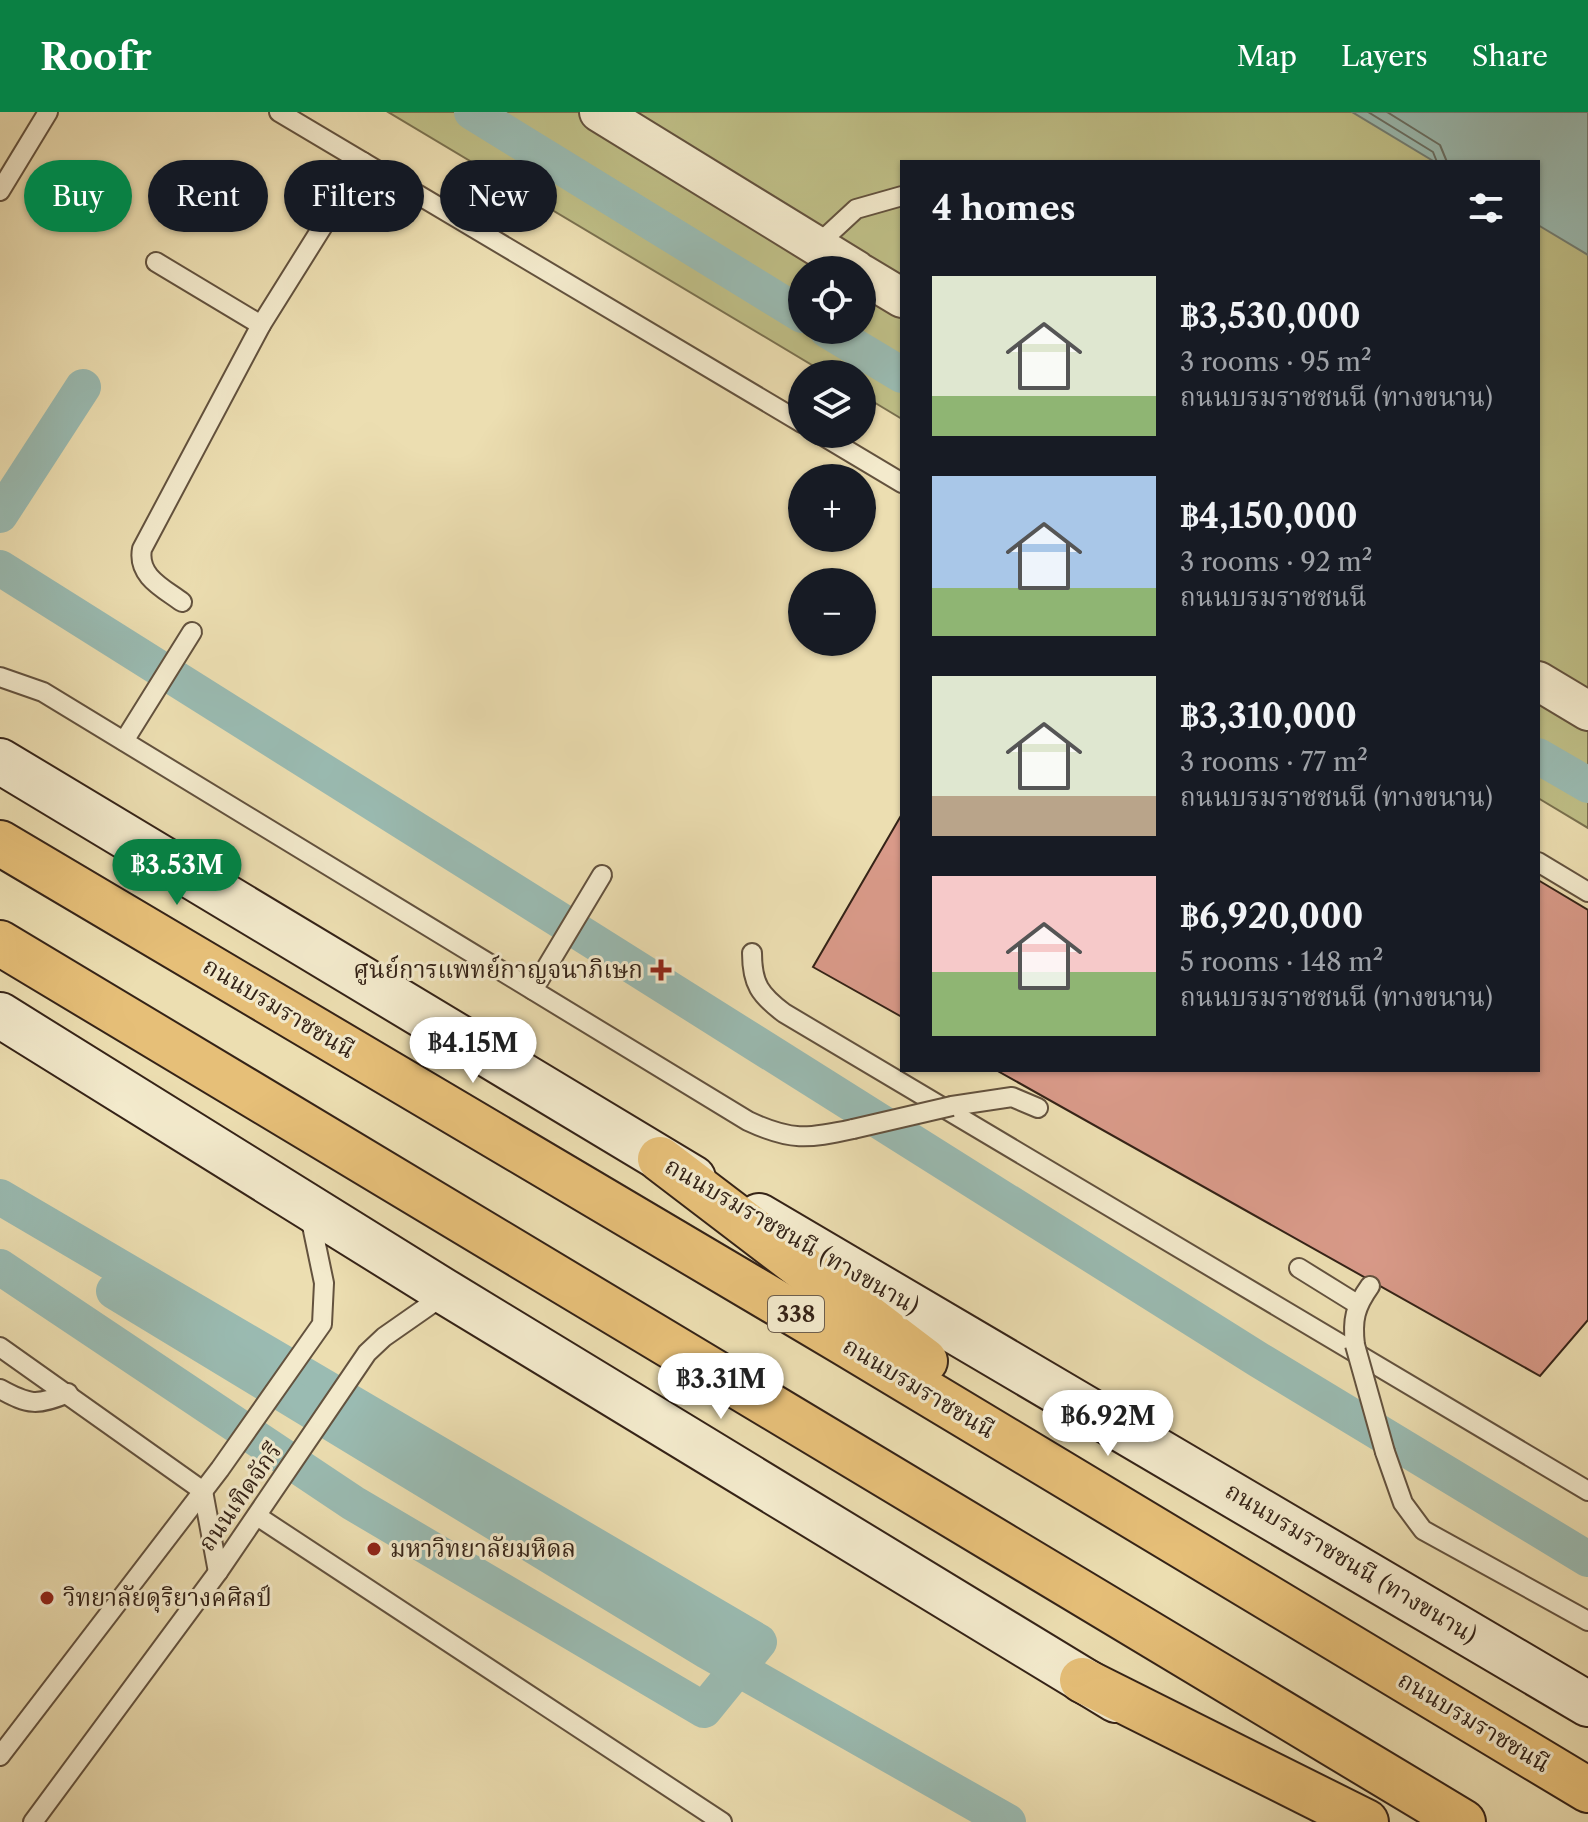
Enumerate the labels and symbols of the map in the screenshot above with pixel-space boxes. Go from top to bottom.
pin: ฿3.53M [112,839,242,907]
street label: ถนนบรมราชชนนี [198,951,361,1064]
place label: ศูนย์การแพทย์กาญจนาภิเษก [353,954,643,985]
marker: ศูนย์การแพทย์กาญจนาภิเษก [650,959,672,981]
pin: ฿4.15M [408,1017,538,1085]
street label: ถนนบรมราชชนนี (ทางขนาน) [660,1151,925,1320]
road number: 338 [768,1296,824,1332]
street label: ถนนบรมราชชนนี [838,1331,1001,1444]
pin: ฿3.31M [656,1353,786,1421]
pin: ฿6.92M [1043,1390,1173,1458]
street label: ถนนเทิดจักรี [192,1437,288,1557]
street label: ถนนบรมราชชนนี (ทางขนาน) [1220,1476,1482,1649]
place label: มหาวิทยาลัยมหิดล [390,1534,576,1563]
marker: มหาวิทยาลัยมหิดล [365,1540,383,1558]
place label: วิทยาลัยดุริยางคศิลป์ [63,1583,272,1613]
marker: วิทยาลัยดุริยางคศิลป์ [38,1589,56,1607]
street label: ถนนบรมราชชนนี [1393,1665,1556,1778]

